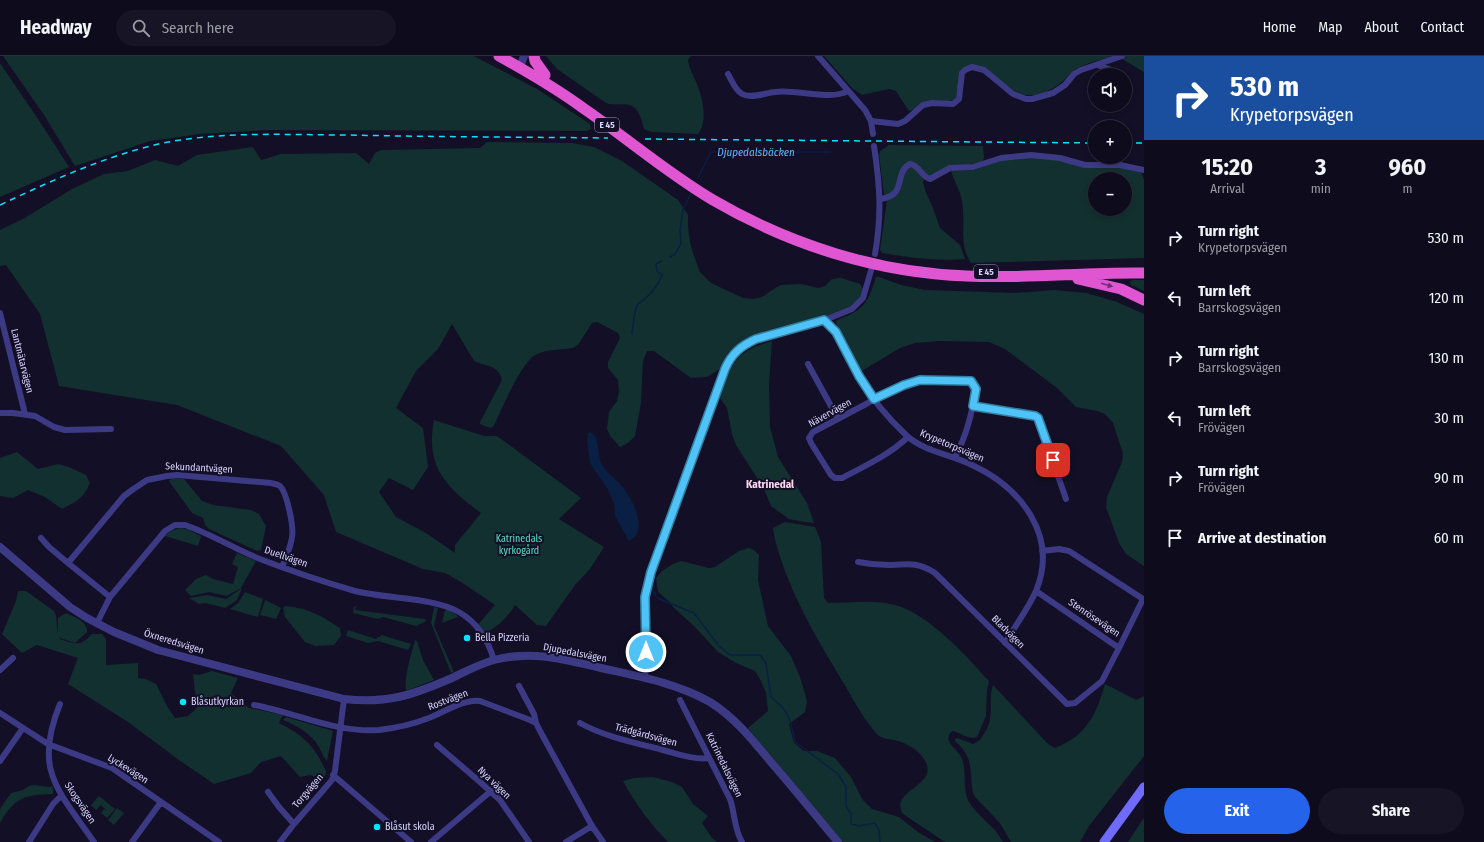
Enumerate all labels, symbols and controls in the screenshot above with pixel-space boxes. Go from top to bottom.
search box [116,10,396,46]
text: Headway [20,16,92,39]
icon: search [130,17,152,39]
text: Search here [162,19,234,37]
text: Home [1263,19,1296,36]
text: Map [1318,19,1342,36]
text: About [1364,19,1399,36]
text: Contact [1421,19,1464,36]
map controls [1088,68,1132,216]
button: sound [1088,68,1132,112]
text: 530 m [1230,70,1299,103]
icon: right [1164,72,1216,124]
text: Krypetorpsvägen [1230,104,1354,126]
road number: E 45 [595,118,619,132]
button: + [1088,120,1132,164]
water label: Djupedalsbäcken [717,146,795,159]
text: 15:20 [1202,153,1253,181]
text: 3 [1315,153,1326,181]
text: 960 [1388,153,1426,181]
button: − [1088,172,1132,216]
text: Arrival [1210,181,1245,196]
text: min [1311,181,1331,196]
text: m [1402,181,1412,196]
text: Turn right [1198,222,1259,240]
icon: right [1164,227,1186,249]
text: 530 m [1428,229,1464,247]
text: Krypetorpsvägen [1198,240,1287,255]
road number: E 45 [974,265,998,279]
one-way arrow [1102,282,1114,288]
text: Turn left [1198,282,1251,300]
icon: left [1164,287,1186,309]
text: 120 m [1429,289,1464,307]
text: Barrskogsvägen [1198,300,1281,315]
street label: Lantmätarvägen [8,328,36,394]
text: Turn right [1198,342,1259,360]
icon: right [1164,347,1186,369]
text: 130 m [1429,349,1464,367]
text: Barrskogsvägen [1198,360,1281,375]
street label: Nävervägen [806,396,854,430]
text: Turn left [1198,402,1251,420]
icon: left [1164,407,1186,429]
text: 30 m [1434,409,1464,427]
text: Frövägen [1198,420,1245,435]
street label: Krypetorpsvägen [918,427,986,465]
pin [1036,443,1070,477]
icon: arrive [1042,449,1064,471]
street label: Sekundantvägen [165,460,233,476]
text: Turn right [1198,462,1259,480]
icon: right [1164,467,1186,489]
text: 90 m [1434,469,1464,487]
district label: Katrinedal [746,478,795,491]
text: Frövägen [1198,480,1245,495]
icon: arrive [1164,527,1186,549]
text: Arrive at destination [1198,529,1326,547]
text: 60 m [1434,529,1464,547]
park label: Katrinedals kyrkogård [496,533,542,557]
street label: Duellvägen [263,544,309,570]
street label: Stenrösevägen [1066,596,1122,640]
street label: Bladvägen [989,613,1027,651]
street label: Öxneredsvägen [142,626,206,657]
position arrow [625,631,667,673]
place label: Bella Pizzeria [475,632,529,644]
marker: Bella Pizzeria [462,633,472,643]
street label: Djupedalsvägen [542,641,608,665]
street label: Rostvägen [426,687,470,713]
place label: Blåsutkyrkan [191,695,244,708]
marker: Blåsutkyrkan [178,697,188,707]
street label: Trädgårdsvägen [614,720,679,749]
street label: Katrinedalsvägen [703,731,745,799]
street label: Lyckevägen [105,752,151,786]
street label: Nya vägen [475,764,513,802]
street label: Torgvägen [290,771,326,811]
street label: Skogsvägen [62,780,98,826]
button: Exit [1164,788,1310,834]
button: Share [1318,788,1464,834]
place label: Blåsut skola [385,820,435,833]
marker: Blåsut skola [372,822,382,832]

